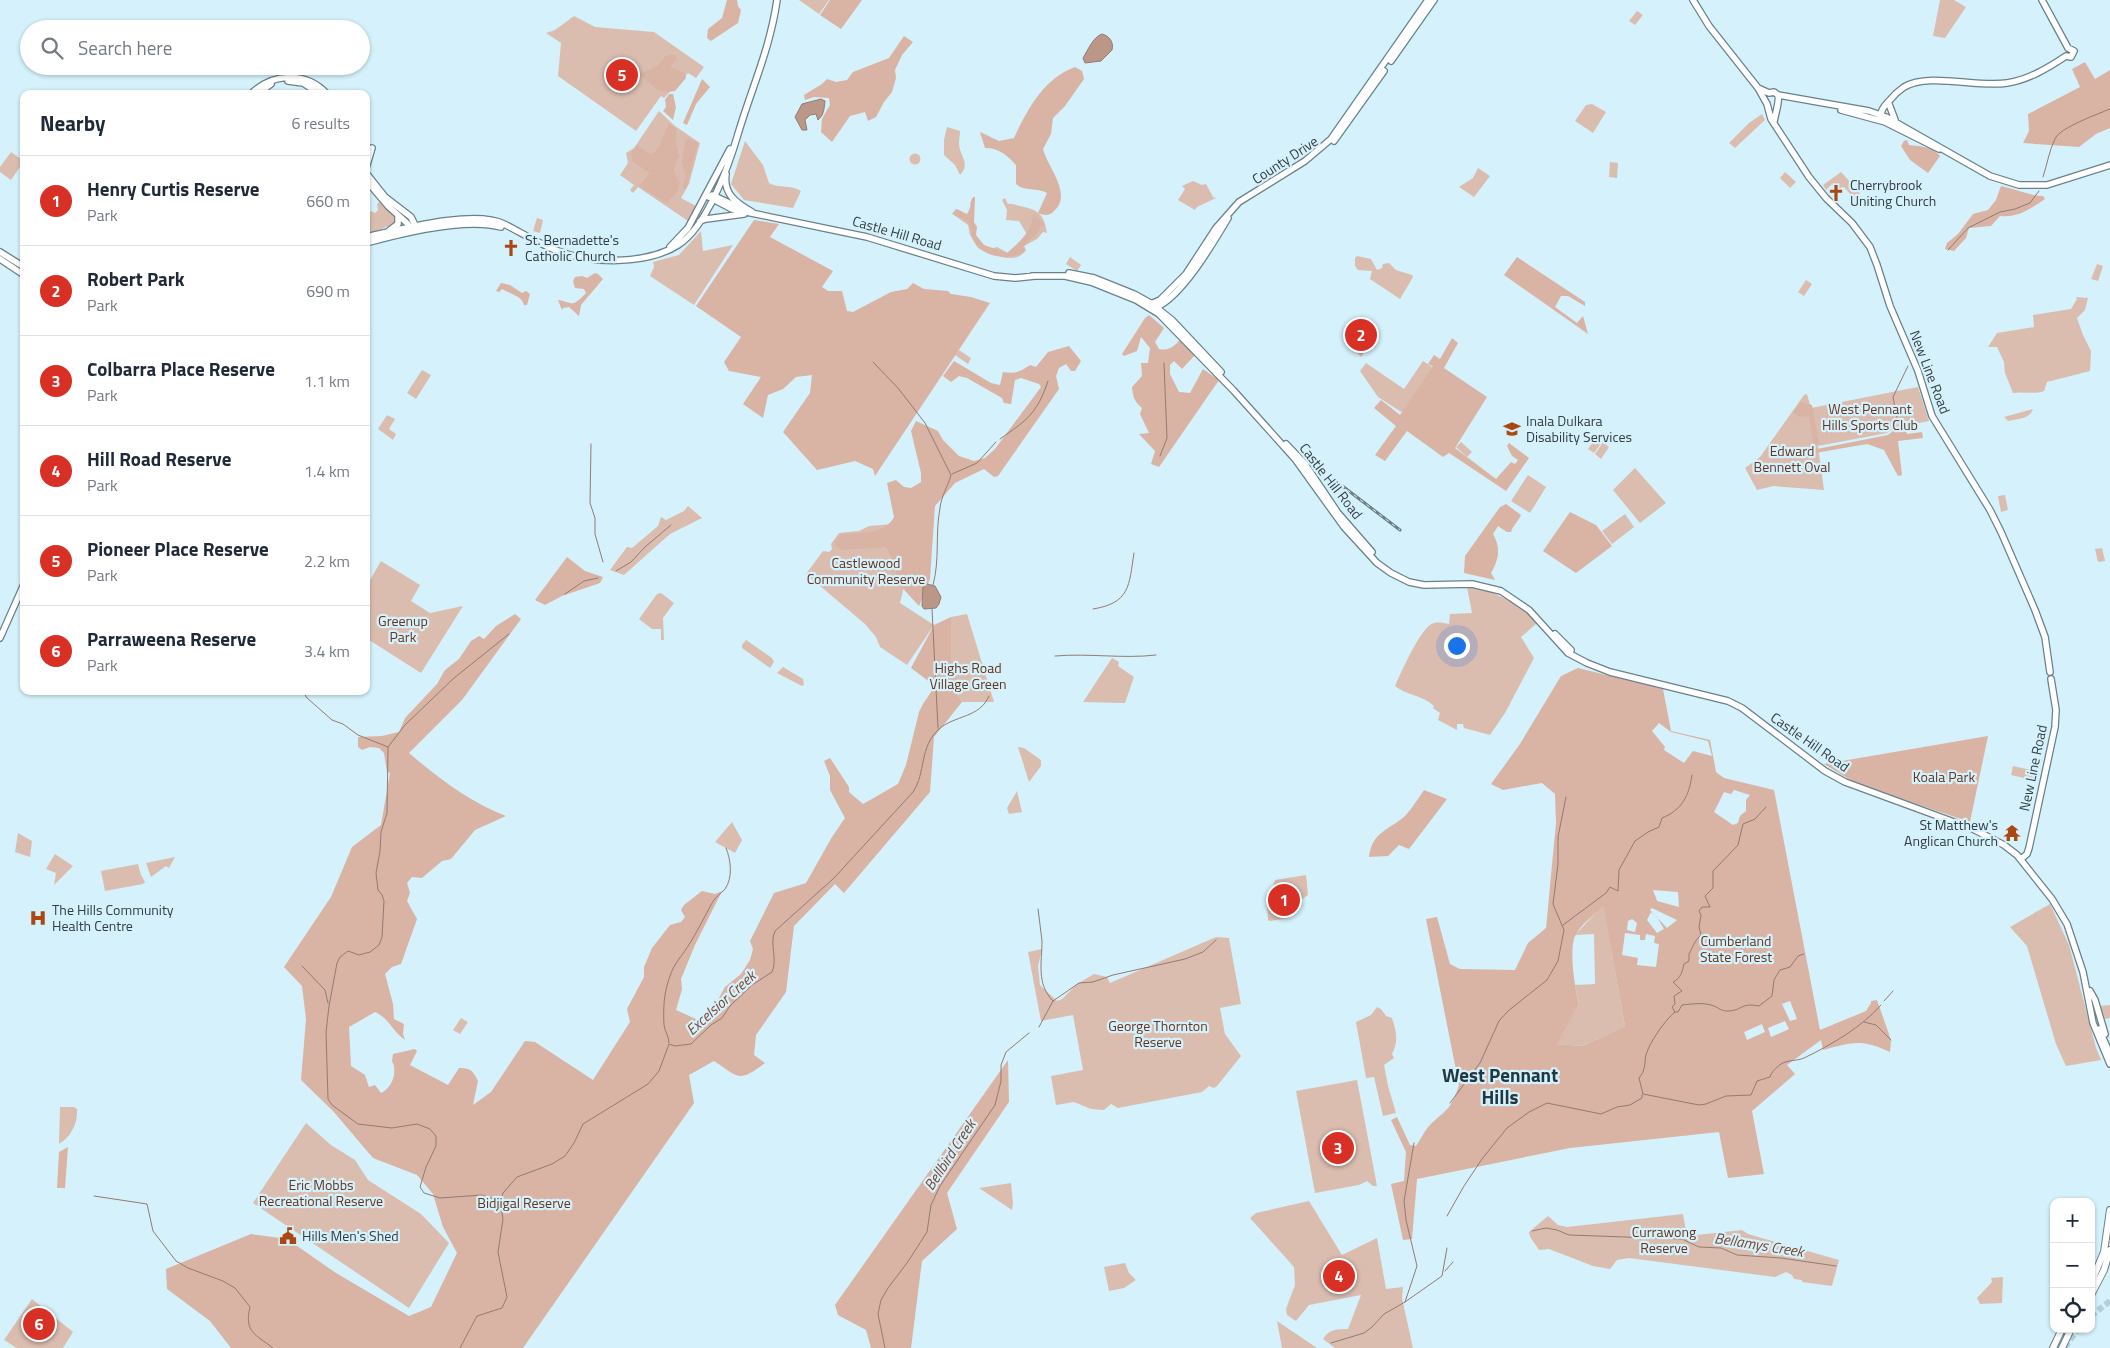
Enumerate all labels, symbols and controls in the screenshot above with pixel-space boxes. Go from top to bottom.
search box [20,20,370,75]
text: Search here [78,33,172,62]
icon: search [38,34,66,62]
pin: 5 [606,56,638,94]
text: Nearby [40,107,105,139]
text: 6 results [291,111,350,135]
street label: County Drive [1247,130,1322,189]
text: Henry Curtis Reserve [87,174,260,203]
place label: Cherrybrook Uniting Church [1850,174,1936,211]
church icon: Cherrybrook Uniting Church [1826,183,1846,203]
text: 1 [52,189,60,213]
text: 660 m [306,189,350,213]
text: Park [87,203,118,227]
street label: Castle Hill Road [850,210,944,255]
place label: St. Bernadette's Catholic Church [525,229,619,266]
church icon: St. Bernadette's Catholic Church [501,238,521,258]
text: Robert Park [87,264,185,293]
text: 2 [52,279,60,303]
text: 690 m [306,279,350,303]
text: Park [87,293,118,317]
pin: 2 [1345,316,1377,354]
street label: New Line Road [1905,327,1956,417]
text: Colbarra Place Reserve [87,354,275,383]
text: 3 [52,369,60,393]
text: 1.1 km [304,369,350,393]
text: Park [87,383,118,407]
park label: West Pennant Hills Sports Club [1822,398,1918,435]
place label: Inala Dulkara Disability Services [1526,410,1632,447]
school or university icon: Inala Dulkara Disability Services [1502,419,1522,439]
street label: Castle Hill Road [1295,438,1368,523]
park label: Edward Bennett Oval [1754,440,1830,477]
text: Hill Road Reserve [87,444,231,473]
text: 4 [52,459,60,483]
text: 1.4 km [304,459,350,483]
text: Park [87,473,118,497]
text: Pioneer Place Reserve [87,534,269,563]
text: 5 [52,549,60,573]
text: 2.2 km [304,549,350,573]
park label: Castlewood Community Reserve [807,552,925,589]
text: Park [87,563,118,587]
park label: Greenup Park [378,610,428,647]
text: Parraweena Reserve [87,624,256,653]
your location [1444,633,1470,659]
text: 6 [52,639,60,663]
text: 3.4 km [304,639,350,663]
text: Park [87,653,118,677]
park label: Highs Road Village Green [929,657,1007,694]
street label: Castle Hill Road [1767,707,1854,777]
street label: New Line Road [2013,723,2052,813]
park label: Koala Park [1913,766,1975,787]
place label: St Matthew's Anglican Church [1904,814,1998,851]
temple icon: St Matthew's Anglican Church [2002,823,2022,843]
pin: 1 [1268,881,1300,919]
place label: The Hills Community Health Centre [52,899,174,936]
hospital icon: The Hills Community Health Centre [28,908,48,928]
park label: Cumberland State Forest [1700,930,1772,967]
water label: Excelsior Creek [681,963,763,1040]
park label: George Thornton Reserve [1108,1015,1208,1052]
district label: West Pennant Hills [1442,1060,1558,1111]
water label: Bellbird Creek [918,1113,982,1195]
pin: 3 [1322,1129,1354,1167]
park label: Eric Mobbs Recreational Reserve [259,1174,383,1211]
park label: Bidjigal Reserve [477,1192,571,1213]
map controls [2050,1198,2095,1333]
button: + [2050,1198,2095,1243]
park label: Currawong Reserve [1632,1221,1696,1258]
place label: Hills Men's Shed [302,1225,399,1246]
public building icon: Hills Men's Shed [278,1226,298,1246]
water label: Bellamys Creek [1713,1226,1808,1263]
button: − [2050,1243,2095,1288]
pin: 4 [1323,1257,1355,1295]
button: locate [2050,1288,2095,1333]
pin: 6 [23,1305,55,1343]

